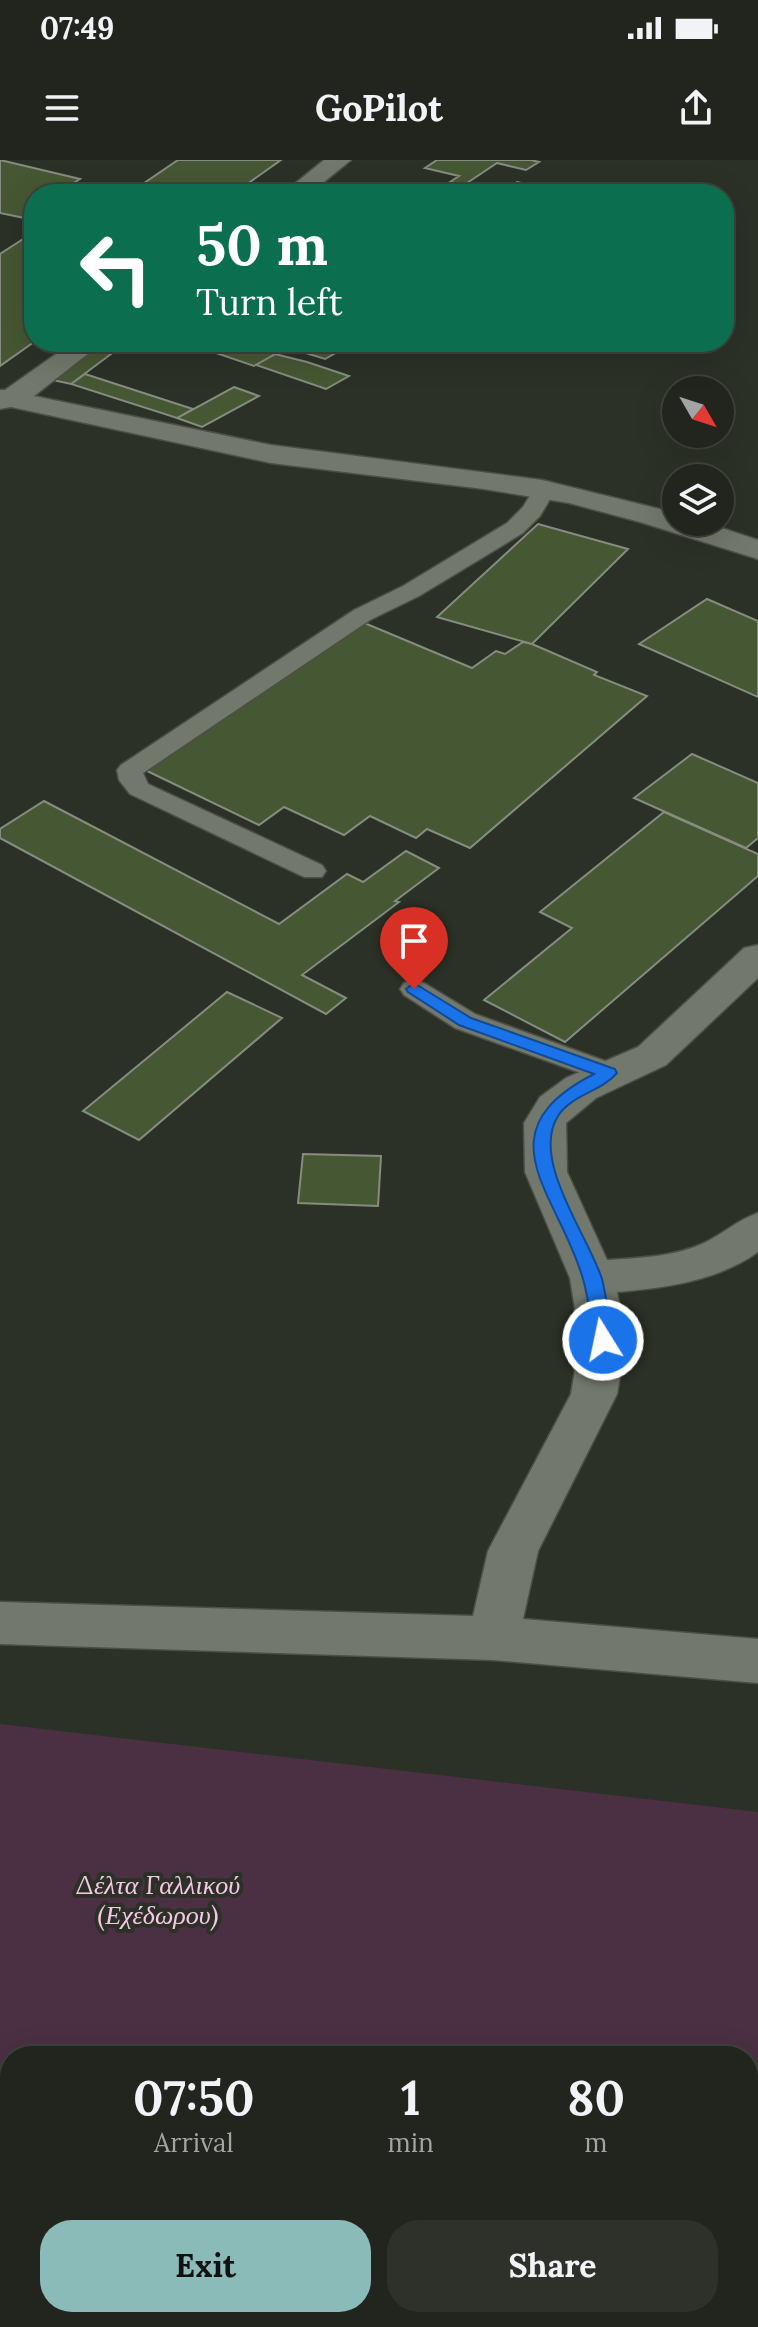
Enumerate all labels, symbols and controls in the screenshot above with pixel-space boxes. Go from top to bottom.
text: 07:49 [40,9,114,47]
text: GoPilot [315,85,443,131]
icon: menu [40,86,84,130]
icon: share [674,86,718,130]
text: 50 m [196,209,328,280]
icon: left [64,216,168,320]
text: Turn left [196,279,343,325]
north arrow [662,376,734,448]
map controls [662,376,734,536]
button: layers [662,464,734,536]
pin [380,907,448,989]
icon: arrive [392,919,436,963]
position arrow [561,1298,645,1382]
park label: Δέλτα Γαλλικού (Εχέδωρου) [76,1868,240,1931]
text: 07:50 [133,2067,255,2128]
text: 1 [401,2067,420,2128]
text: 80 [567,2067,625,2128]
text: Arrival [154,2126,234,2159]
text: min [388,2126,434,2159]
text: m [584,2126,608,2159]
button: Exit [40,2220,371,2312]
button: Share [387,2220,718,2312]

